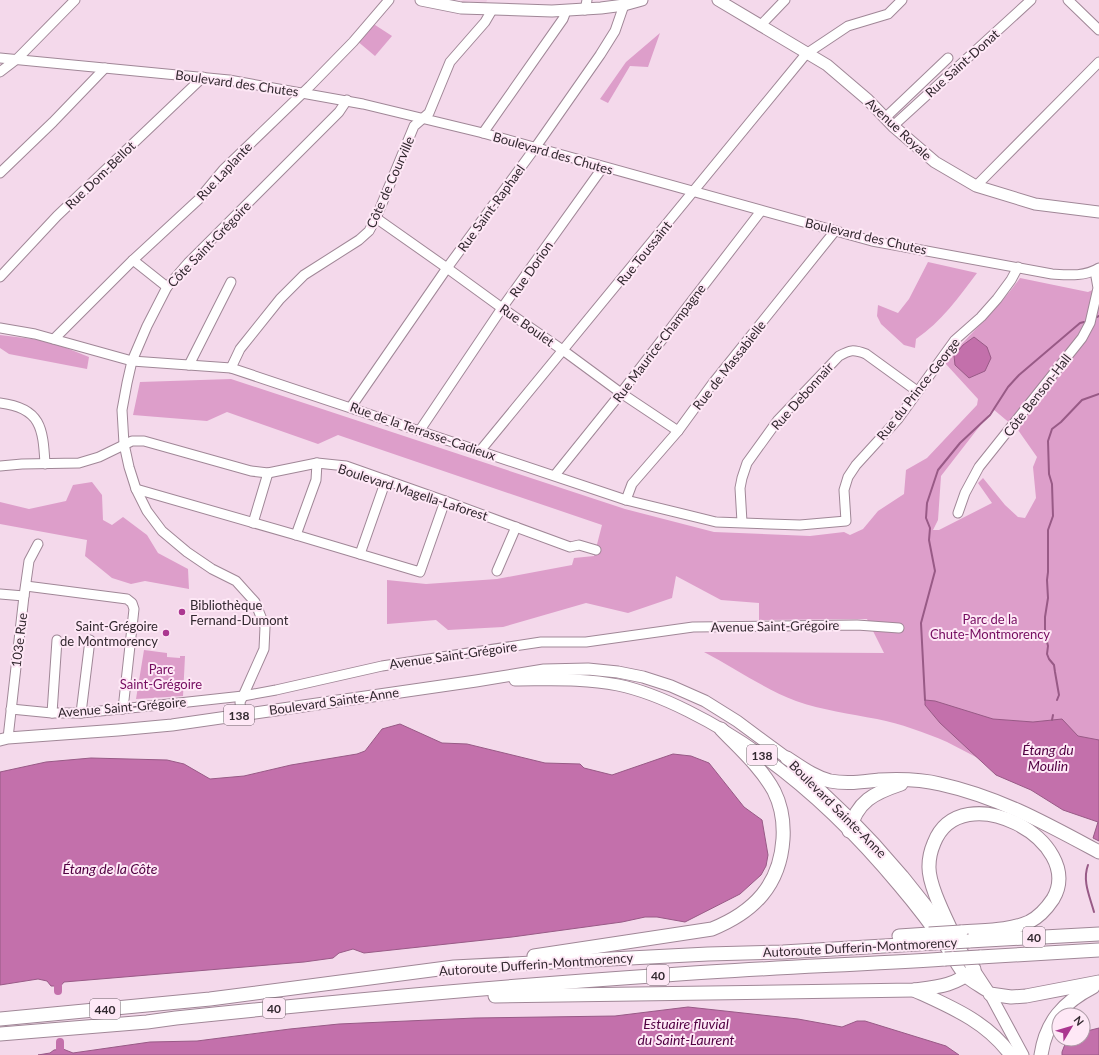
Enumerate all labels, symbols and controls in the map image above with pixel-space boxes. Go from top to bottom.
street label: Rue Saint-Donat [922,25,1003,100]
street label: Boulevard des Chutes [174,66,300,100]
street label: Avenue Royale [863,94,935,164]
street label: Boulevard des Chutes [491,128,615,178]
street label: Côte de Courville [363,133,417,230]
street label: Rue Dom-Bellot [62,137,139,212]
street label: Rue Laplante [193,138,255,203]
street label: Rue Saint-Raphael [454,161,528,255]
street label: Côte Saint-Grégoire [164,198,254,290]
street label: Boulevard des Chutes [804,214,929,258]
street label: Rue Toussaint [613,217,675,288]
street label: Rue Dorion [506,238,556,300]
street label: Rue Maurice-Champagne [609,280,709,405]
street label: Rue Boulet [497,300,558,350]
street label: Rue de Massabielle [689,317,769,413]
street label: Rue du Prince-George [873,335,963,443]
street label: Côte Benson-Hall [1000,350,1074,440]
street label: Rue Debonnair [767,359,837,433]
street label: Rue de la Terrasse-Cadieux [348,399,498,464]
street label: Boulevard Magella-Laforest [336,460,490,524]
place label: Bibliothèque Fernand-Dumont [190,597,289,628]
marker: Bibliothèque Fernand-Dumont [177,607,187,617]
park label: Parc de la Chute-Montmorency [930,611,1050,642]
street label: 103e Rue [8,612,30,668]
street label: Avenue Saint-Grégoire [710,617,840,635]
place label: Saint-Grégoire de Montmorency [60,618,158,649]
marker: Saint-Grégoire de Montmorency [161,628,171,638]
street label: Avenue Saint-Grégoire [388,638,518,672]
park label: Parc Saint-Grégoire [120,661,202,692]
street label: Boulevard Sainte-Anne [268,684,400,718]
street label: Avenue Saint-Grégoire [57,693,187,721]
road number: 138 [224,705,254,725]
water label: Étang du Moulin [1022,741,1074,774]
road number: 138 [747,745,777,765]
street label: Boulevard Sainte-Anne [786,757,890,861]
water label: Étang de la Côte [63,860,158,877]
road number: 40 [1023,927,1045,947]
street label: Autoroute Dufferin-Montmorency [762,934,958,960]
street label: Autoroute Dufferin-Montmorency [438,949,634,979]
road number: 40 [647,965,669,985]
road number: 40 [263,998,285,1018]
road number: 440 [90,999,120,1019]
north arrow [1051,1007,1091,1047]
text: N [1072,1013,1087,1028]
water label: Estuaire fluvial du Saint-Laurent [637,1015,735,1048]

